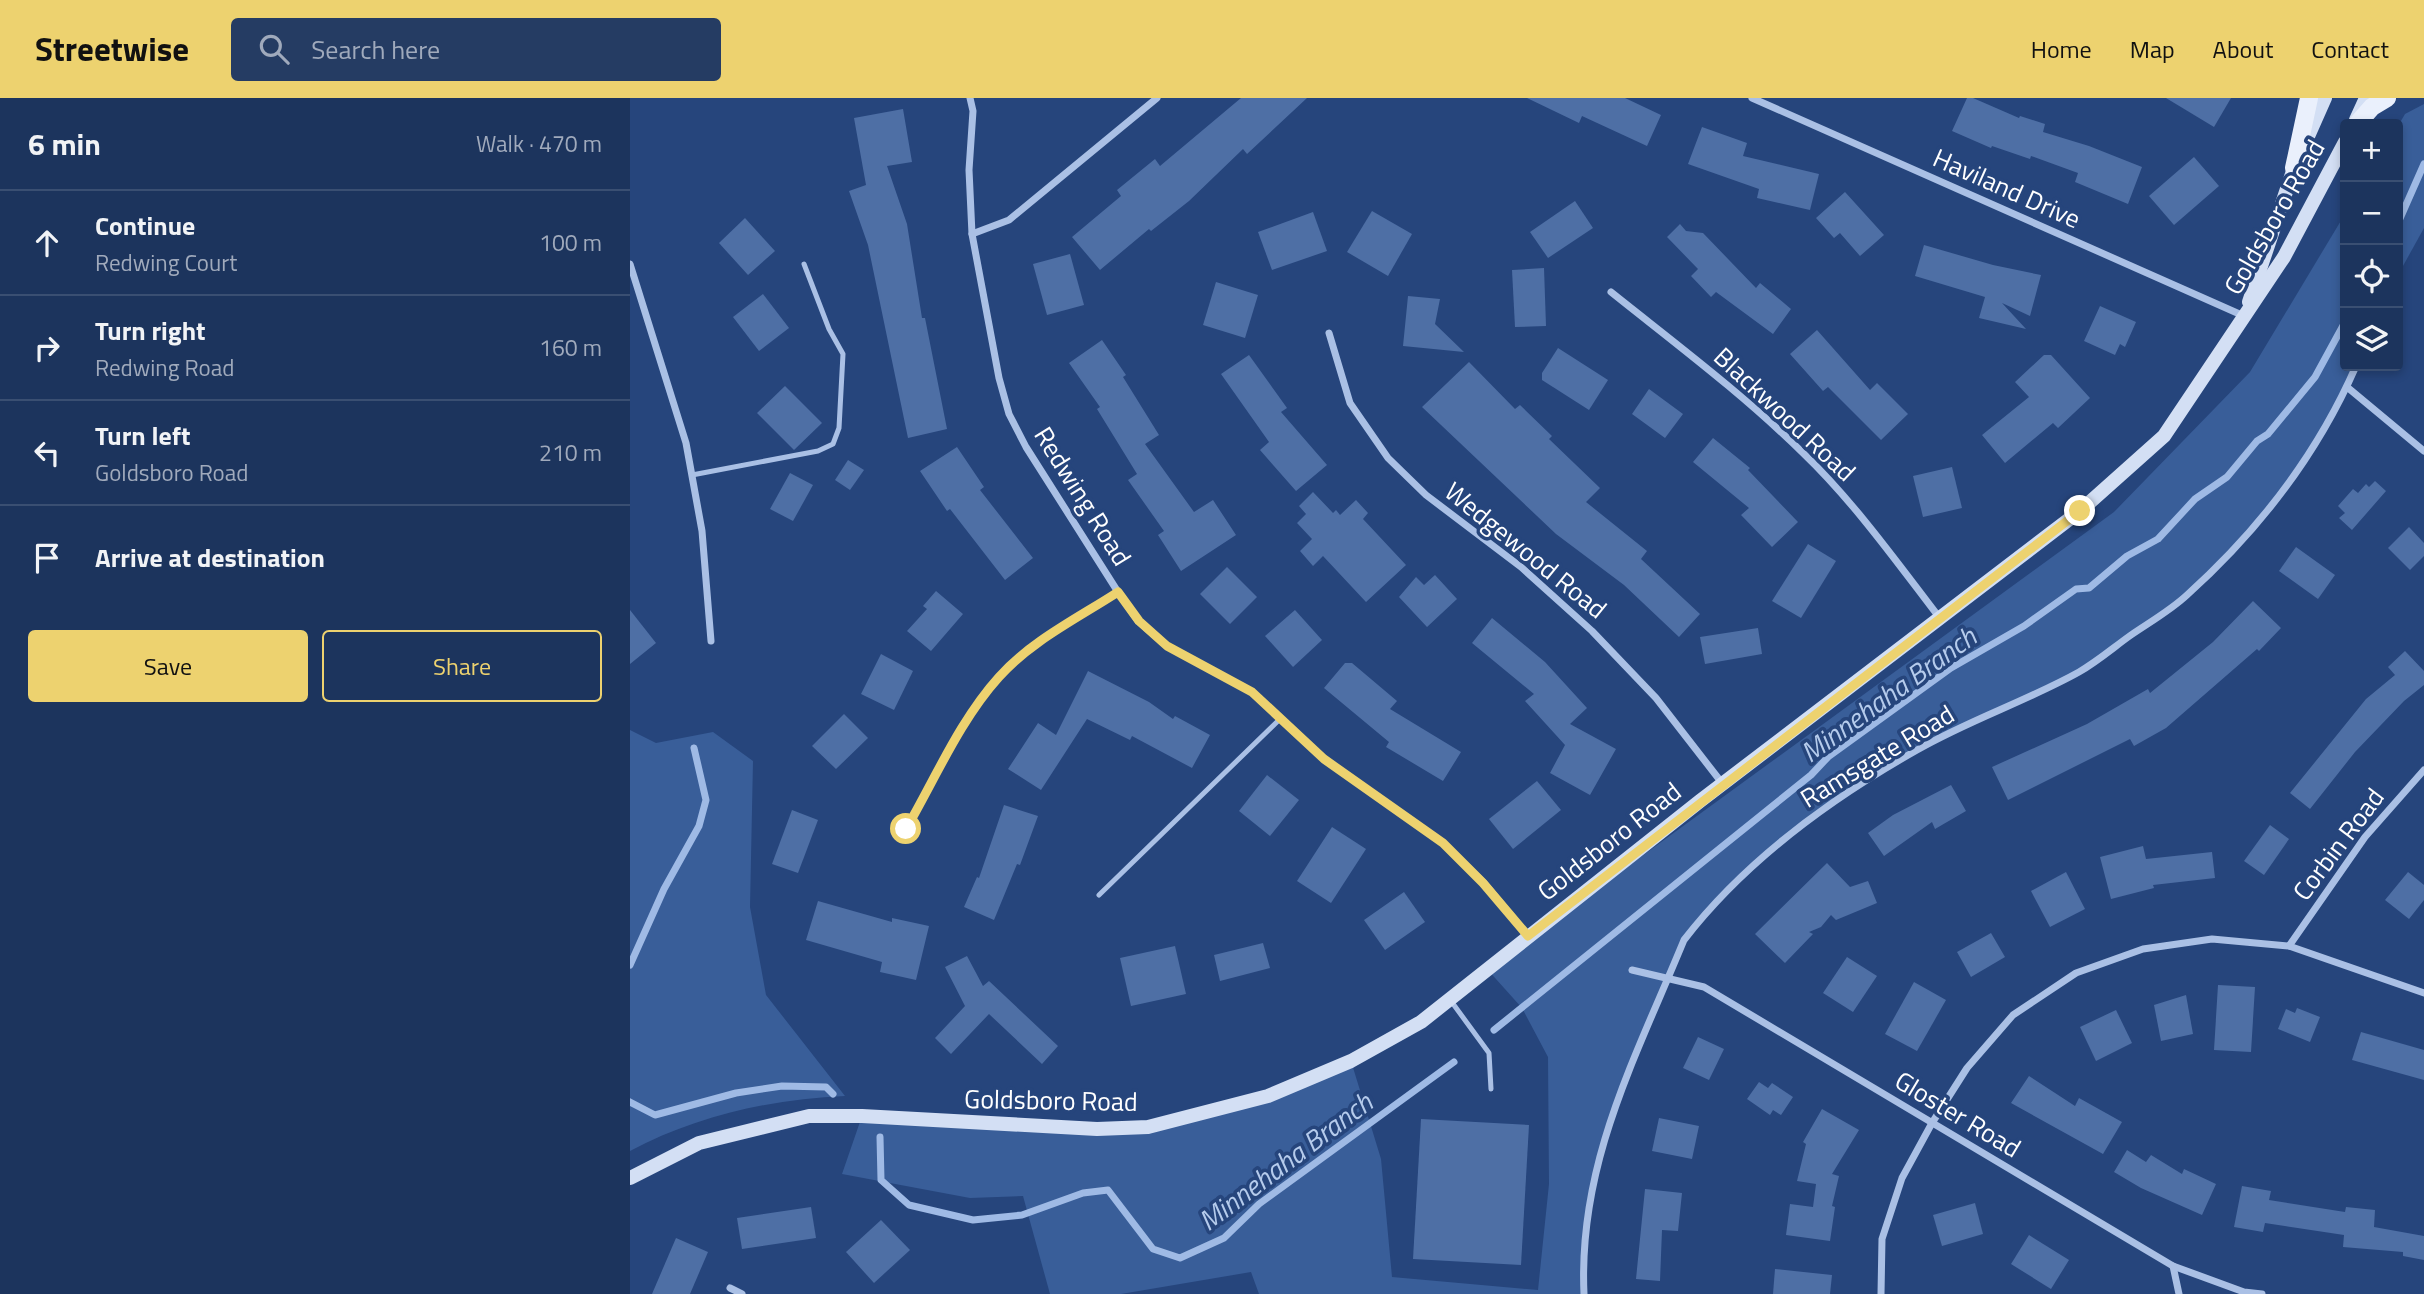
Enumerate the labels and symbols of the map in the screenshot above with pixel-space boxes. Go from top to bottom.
street label: Goldsboro Road [2214,132,2334,302]
street label: Haviland Drive [1927,138,2087,238]
street label: Blackwood Road [1705,338,1865,490]
street label: Redwing Road [1025,419,1141,573]
street label: Wedgewood Road [1437,472,1615,628]
route end [2064,495,2095,526]
water label: Minnehaha Branch [1791,615,1986,773]
street label: Ramsgate Road [1793,695,1961,817]
street label: Goldsboro Road [1529,772,1689,910]
street label: Corbin Road [2283,780,2393,908]
route start [890,813,921,844]
street label: Gloster Road [1887,1061,2029,1167]
street label: Goldsboro Road [964,1079,1138,1121]
water label: Minnehaha Branch [1189,1080,1382,1241]

